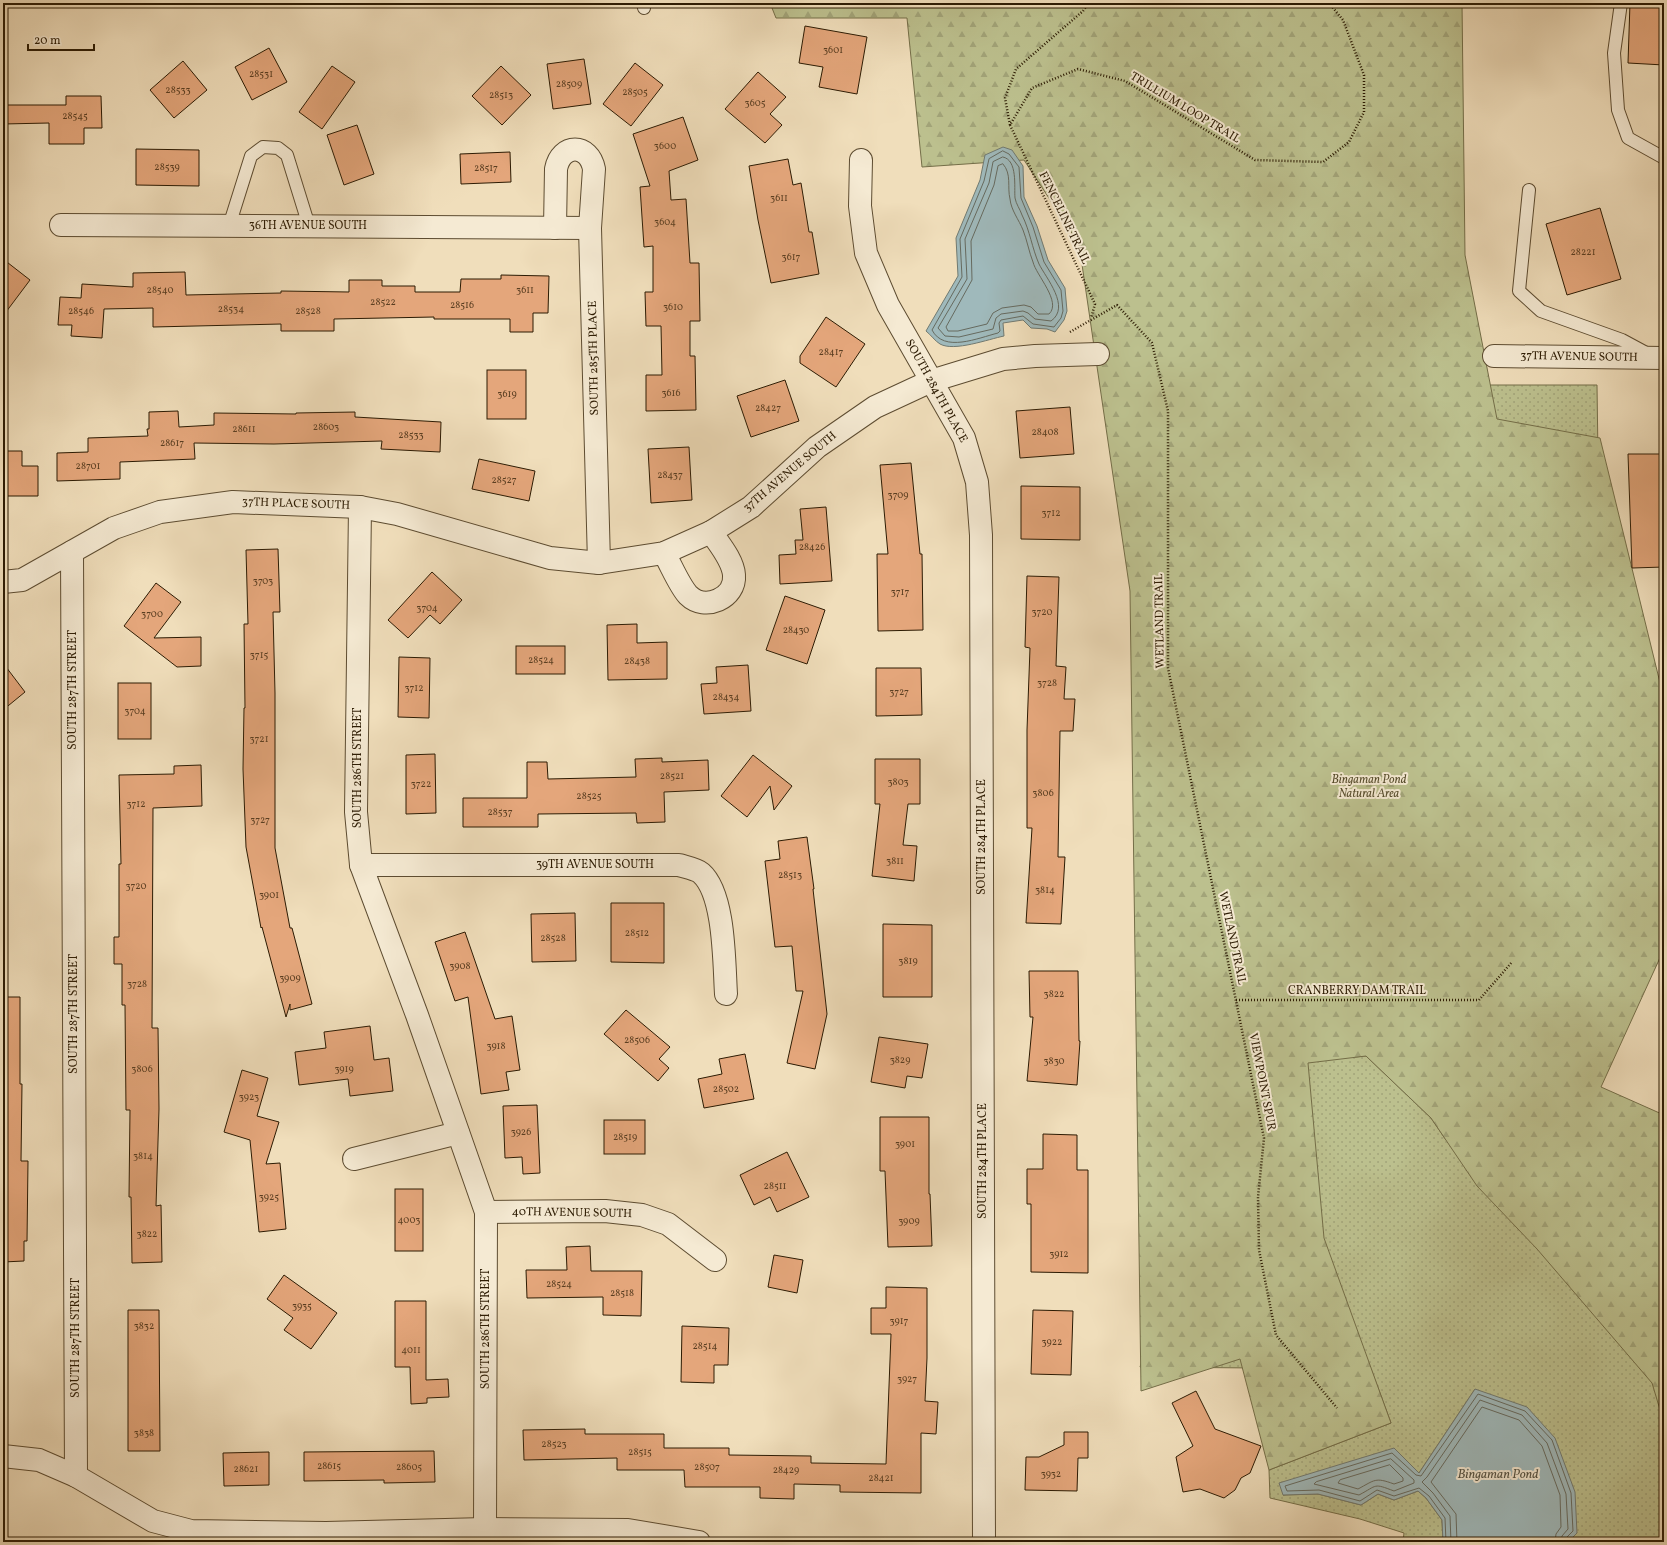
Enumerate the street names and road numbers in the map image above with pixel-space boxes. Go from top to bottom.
street label: TRILLIUM LOOP TRAIL [1127,69,1243,147]
street label: FENCELINE TRAIL [1035,169,1094,267]
street label: 36TH AVENUE SOUTH [249,218,367,234]
street label: SOUTH 285TH PLACE [585,300,603,416]
street label: SOUTH 284TH PLACE [901,336,971,446]
street label: 37TH AVENUE SOUTH [1520,348,1638,366]
street label: 37TH AVENUE SOUTH [740,428,840,516]
street label: 37TH PLACE SOUTH [242,494,350,514]
street label: WETLAND TRAIL [1151,573,1169,669]
street label: SOUTH 287TH STREET [65,630,81,750]
street label: SOUTH 286TH STREET [350,708,366,828]
street label: SOUTH 284TH PLACE [974,779,990,895]
street label: 39TH AVENUE SOUTH [536,857,654,873]
street label: WETLAND TRAIL [1214,890,1250,986]
street label: SOUTH 287TH STREET [66,954,82,1074]
street label: CRANBERRY DAM TRAIL [1288,983,1426,999]
street label: VIEWPOINT SPUR [1245,1032,1279,1132]
street label: SOUTH 284TH PLACE [975,1103,991,1219]
street label: 40TH AVENUE SOUTH [512,1204,632,1222]
street label: SOUTH 286TH STREET [478,1269,494,1389]
street label: SOUTH 287TH STREET [68,1278,84,1398]

